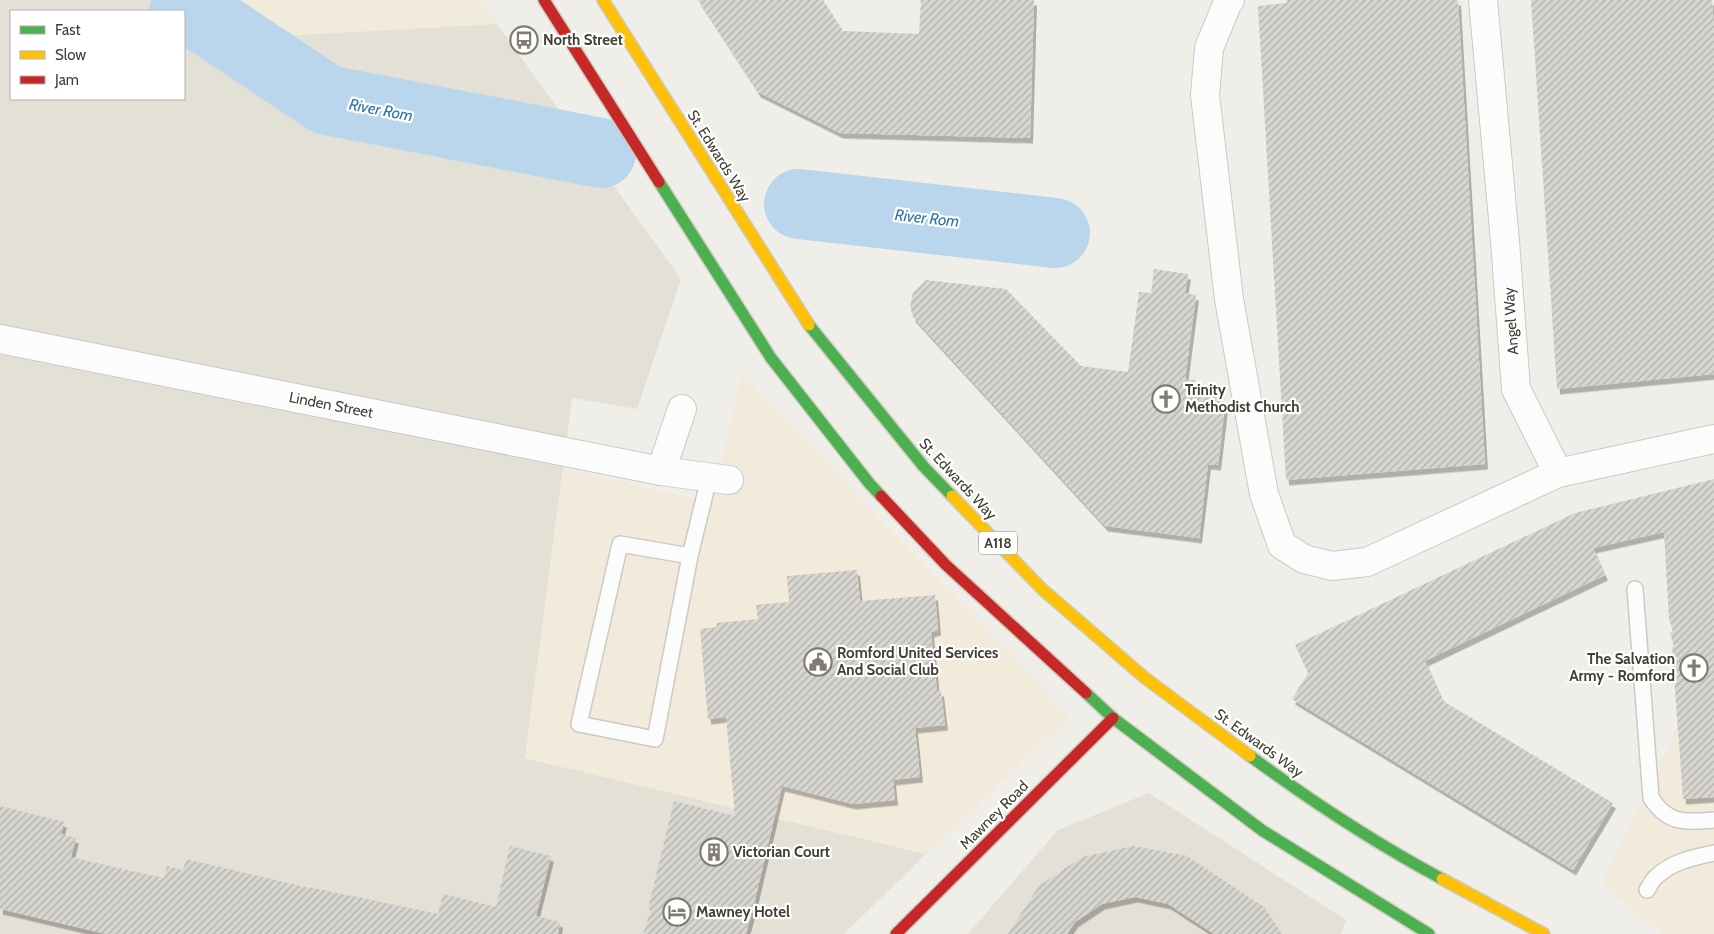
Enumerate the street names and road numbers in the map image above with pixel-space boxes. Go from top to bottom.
street label: St. Edwards Way [684,107,755,206]
street label: Angel Way [1500,286,1522,355]
street label: Linden Street [287,388,375,422]
street label: St. Edwards Way [916,434,1001,524]
road number: A118 [979,532,1017,554]
street label: St. Edwards Way [1211,705,1307,781]
street label: Mawney Road [956,777,1032,853]

